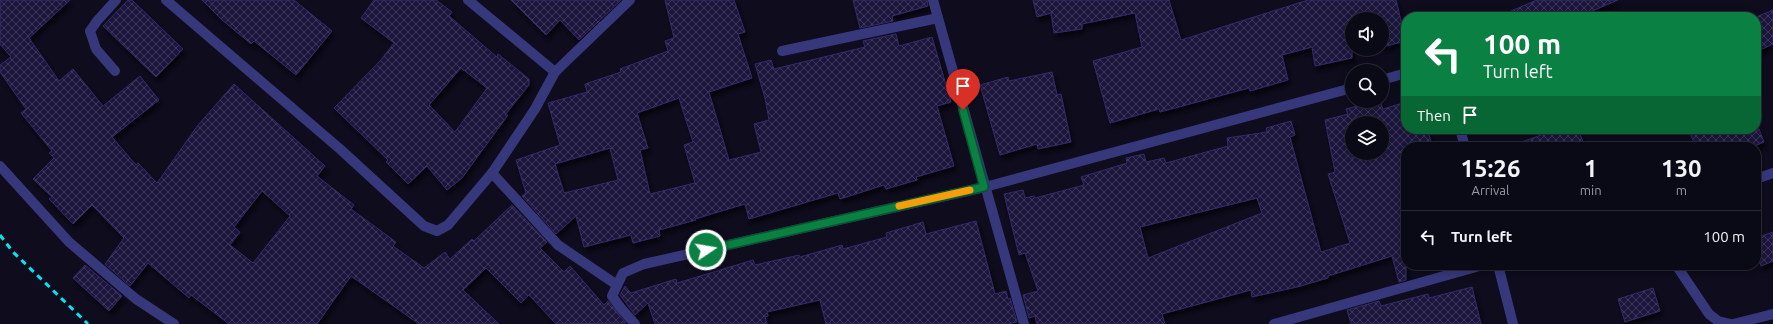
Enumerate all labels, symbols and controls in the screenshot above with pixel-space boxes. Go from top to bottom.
map controls [1345,12,1389,160]
button: sound [1345,12,1389,56]
icon: left [1417,28,1469,80]
text: 100 m [1483,28,1561,59]
text: Turn left [1483,61,1553,81]
button: search [1345,64,1389,108]
pin [946,69,980,110]
icon: arrive [952,75,974,97]
icon: arrive [1459,104,1481,126]
text: Then [1417,107,1451,124]
button: layers [1345,116,1389,160]
text: 15:26 [1460,155,1520,182]
text: 1 [1584,155,1597,182]
text: 130 [1661,155,1702,182]
text: Arrival [1471,183,1509,197]
text: min [1580,183,1602,197]
text: m [1676,183,1687,197]
icon: left [1417,226,1439,248]
text: Turn left [1451,228,1512,245]
text: 100 m [1703,228,1745,245]
position arrow [685,229,727,271]

